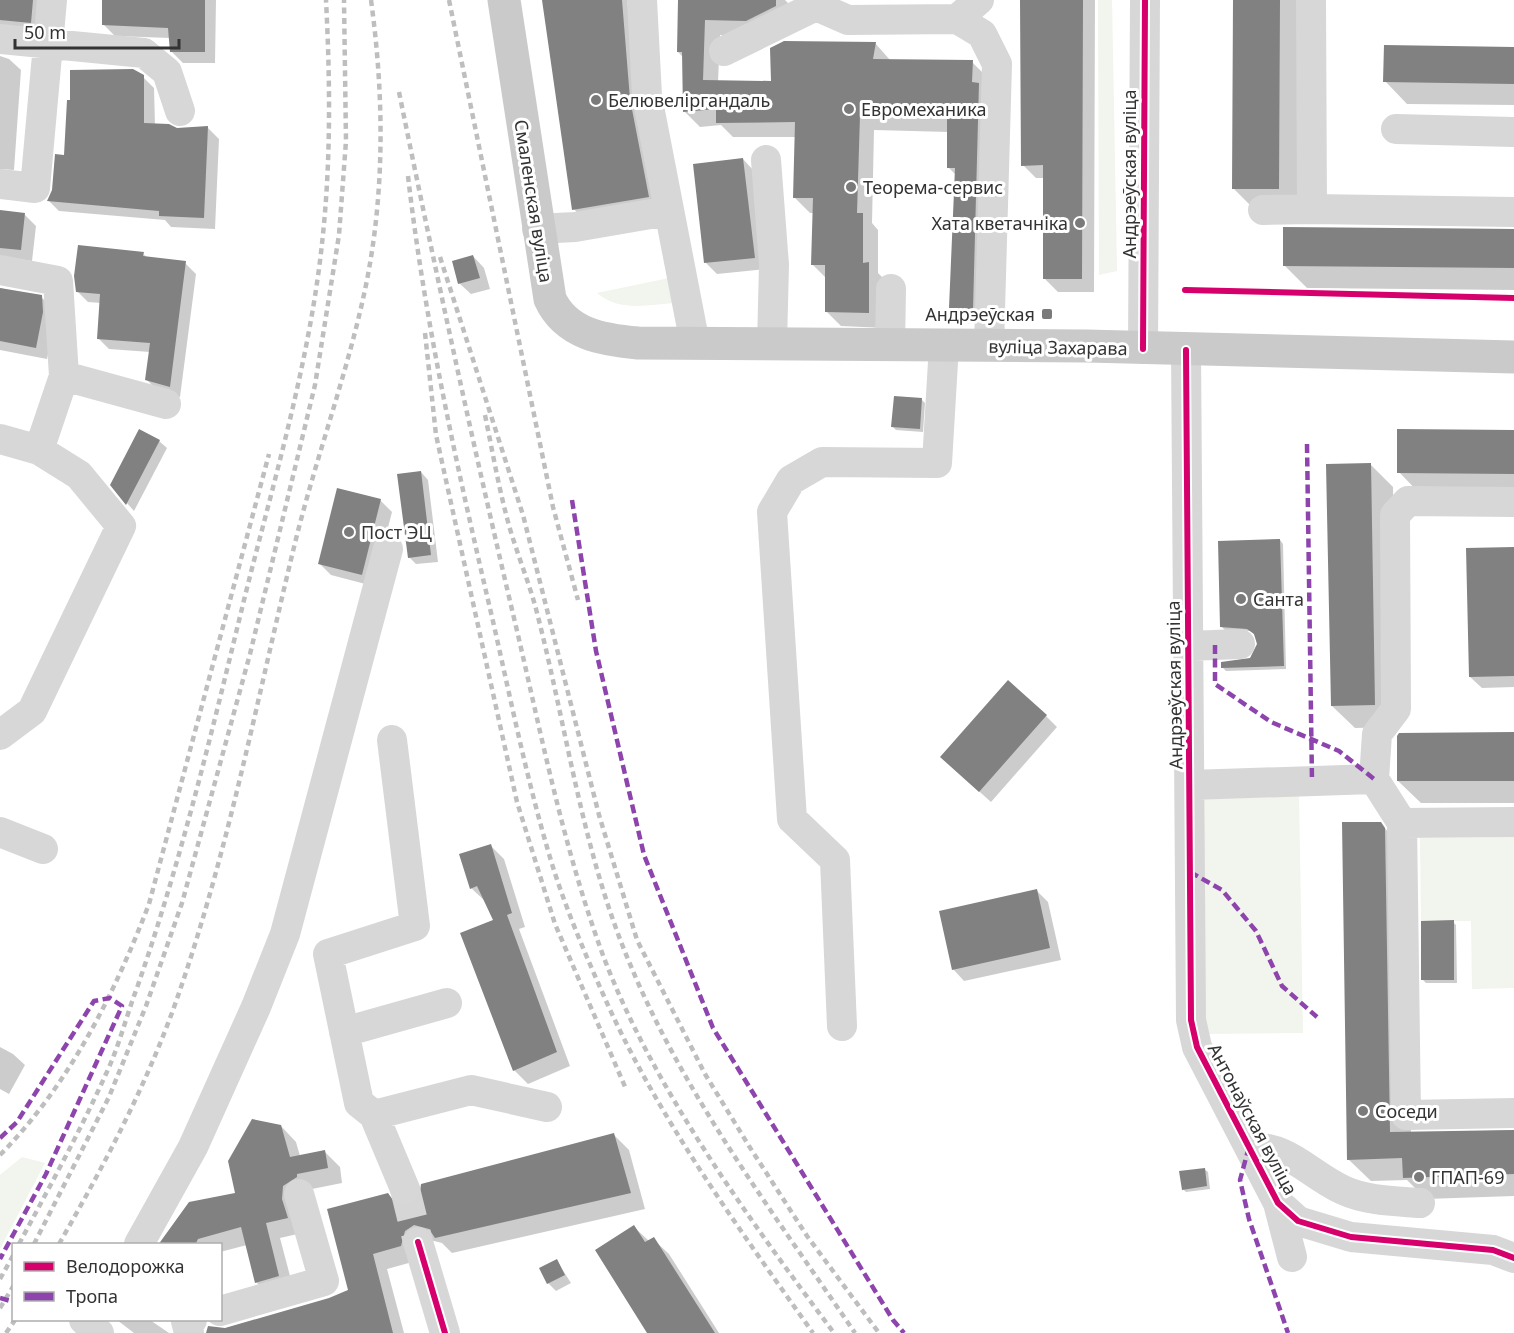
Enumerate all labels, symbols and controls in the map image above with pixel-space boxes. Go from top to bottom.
scale bar [15,12,178,50]
text: 50 m [24,20,66,44]
place label: Белювеліргандаль [608,88,770,112]
street label: Андрэеўская вуліца [1117,90,1141,258]
marker: Белювеліргандаль [589,93,603,107]
place label: Евромеханика [861,97,986,121]
marker: Евромеханика [842,102,856,116]
street label: Смаленская вуліца [509,118,559,284]
place label: Теорема-сервис [863,175,1003,199]
marker: Теорема-сервис [844,180,858,194]
place label: Хата кветачніка [931,211,1068,235]
marker: Хата кветачніка [1073,216,1087,230]
place label: Андрэеўская [925,302,1035,326]
marker: Андрэеўская [1040,307,1054,321]
street label: вуліца Захарава [988,334,1128,360]
place label: Пост ЭЦ [361,520,432,544]
marker: Пост ЭЦ [342,525,356,539]
place label: Санта [1253,587,1304,611]
marker: Санта [1234,592,1248,606]
street label: Андрэеўская вуліца [1161,600,1187,770]
street label: Антонаўская вуліца [1203,1039,1303,1199]
place label: Соседи [1375,1099,1438,1123]
marker: Соседи [1356,1104,1370,1118]
place label: ГПАП-69 [1431,1165,1504,1189]
marker: ГПАП-69 [1412,1170,1426,1184]
legend [12,1243,222,1321]
text: Велодорожка [66,1254,184,1278]
text: Тропа [66,1284,118,1308]

